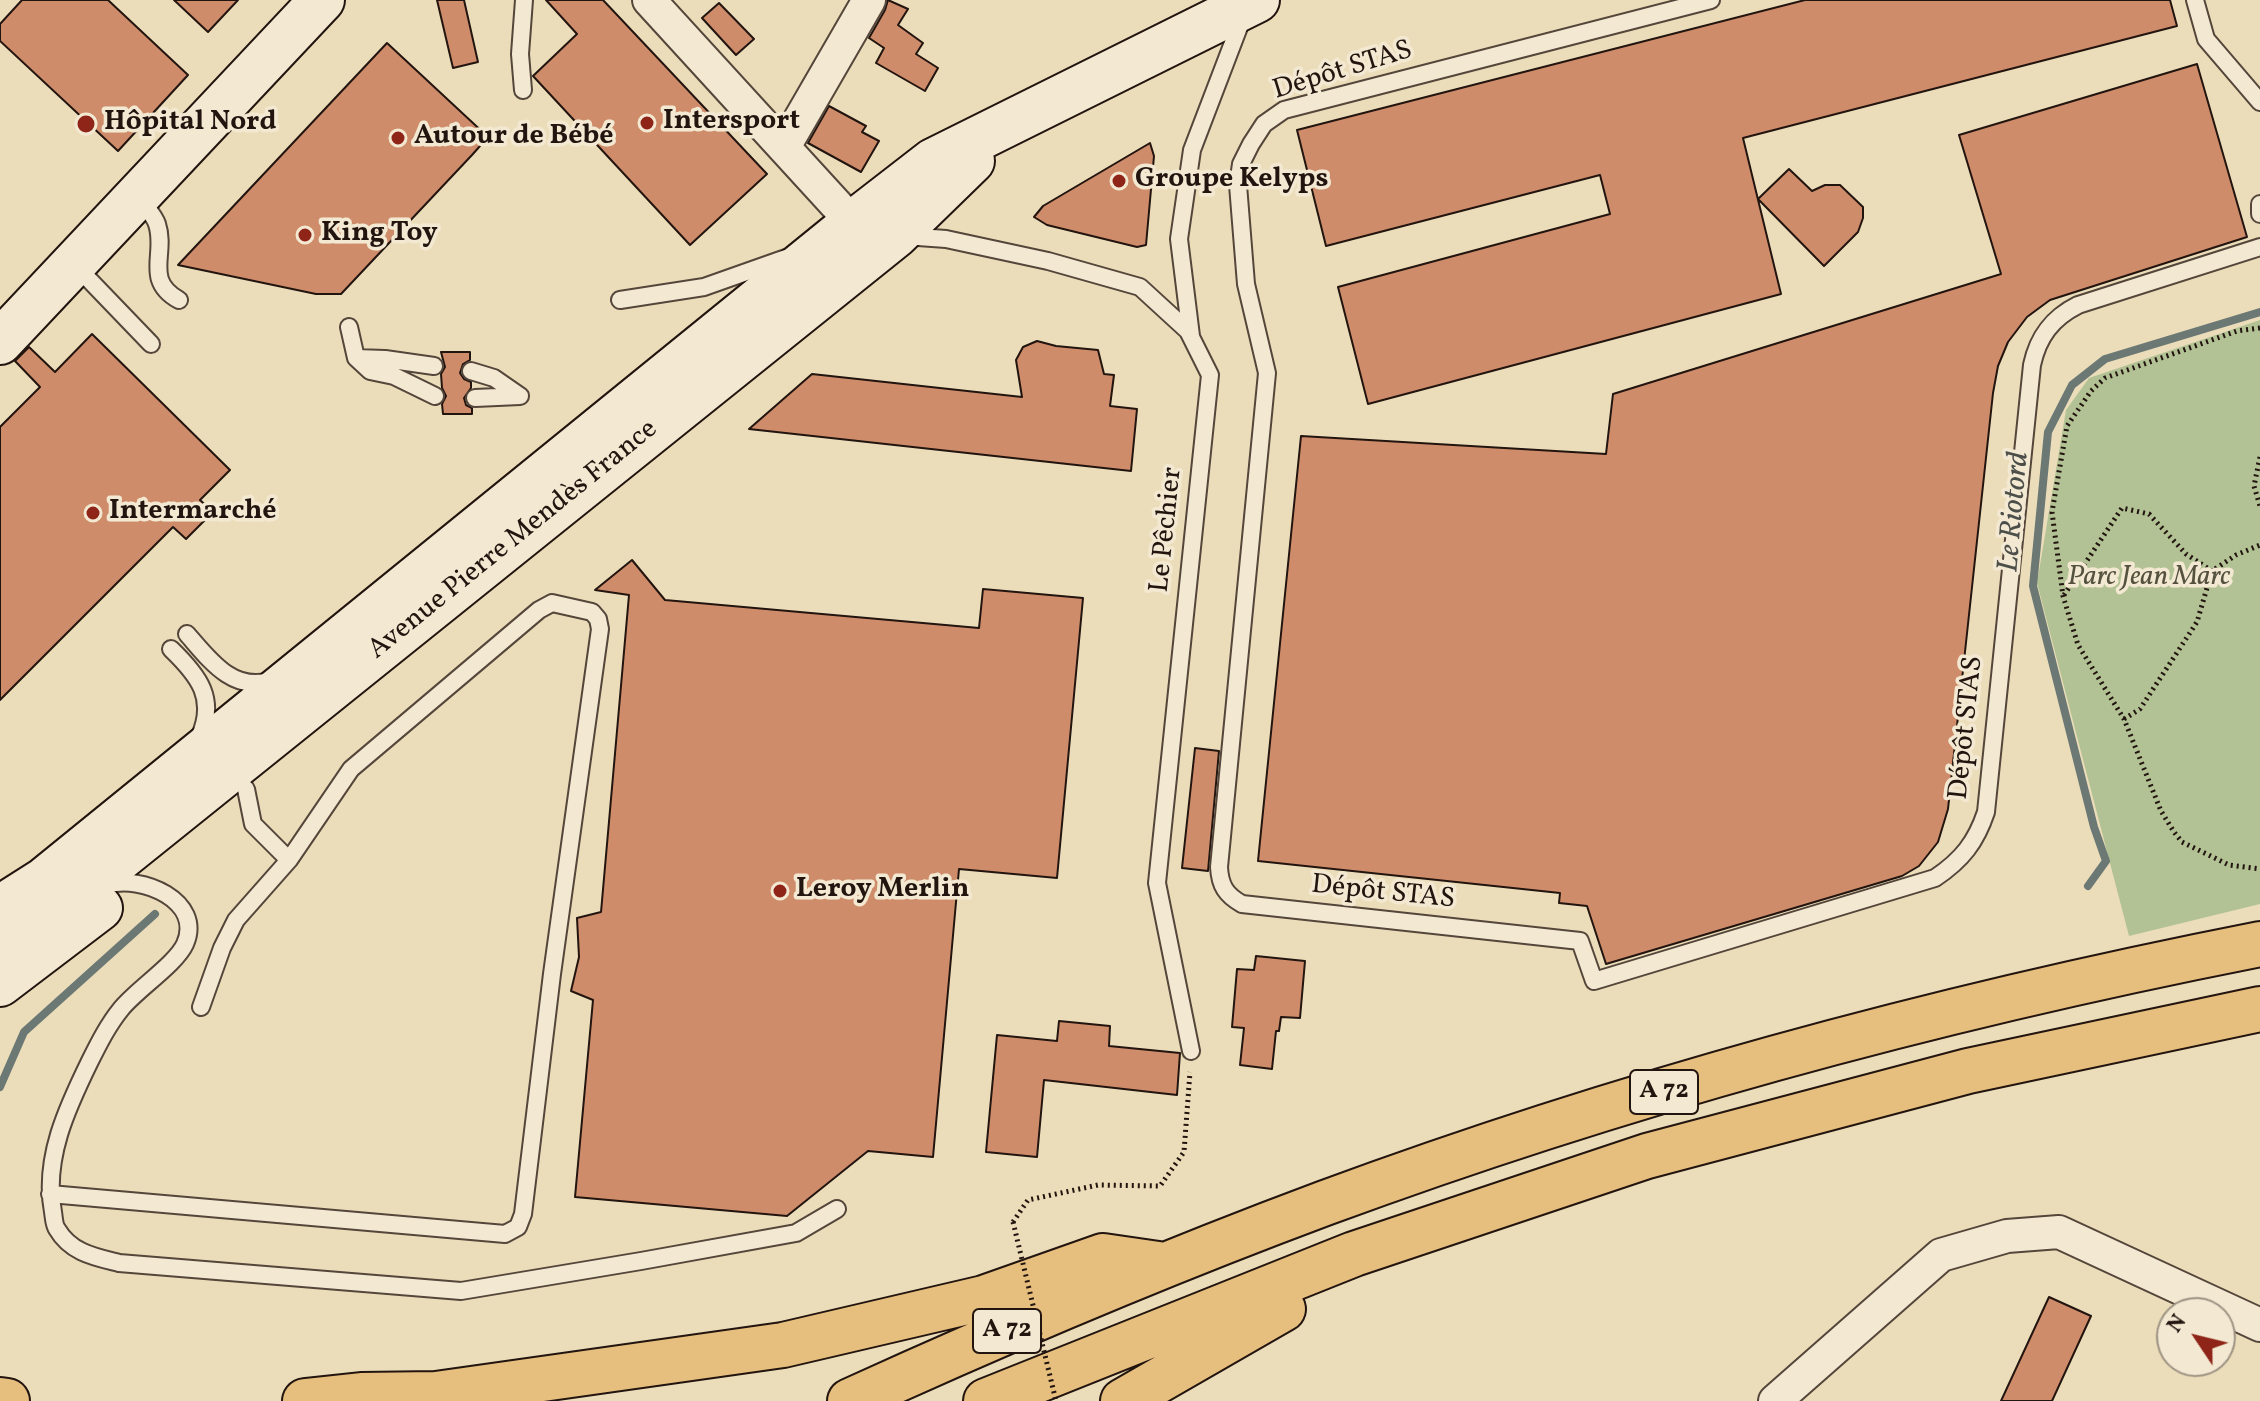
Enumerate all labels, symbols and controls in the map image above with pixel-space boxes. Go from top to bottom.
street label: Dépôt STAS [1269,35,1417,109]
place label: Intersport [663,106,800,140]
place label: Hôpital Nord [104,107,276,141]
marker: Hôpital Nord [75,113,97,135]
marker: Intersport [638,114,656,132]
place label: Autour de Bébé [414,121,614,155]
marker: Autour de Bébé [389,129,407,147]
place label: Groupe Kelyps [1135,164,1328,198]
marker: Groupe Kelyps [1110,172,1128,190]
place label: King Toy [321,218,438,252]
marker: King Toy [296,226,314,244]
street label: Avenue Pierre Mendès France [362,414,666,668]
water label: Le Riotord [1993,450,2039,574]
street label: Le Pêchier [1145,466,1191,594]
place label: Intermarché [109,496,276,530]
marker: Intermarché [84,504,102,522]
park label: Parc Jean Marc [2068,562,2230,596]
street label: Dépôt STAS [1944,655,1992,801]
street label: Dépôt STAS [1310,870,1456,918]
place label: Leroy Merlin [796,874,969,908]
marker: Leroy Merlin [771,882,789,900]
road number: A 72 [1630,1070,1698,1114]
north arrow [2156,1297,2236,1377]
road number: A 72 [973,1309,1041,1353]
text: N [2160,1309,2195,1340]

